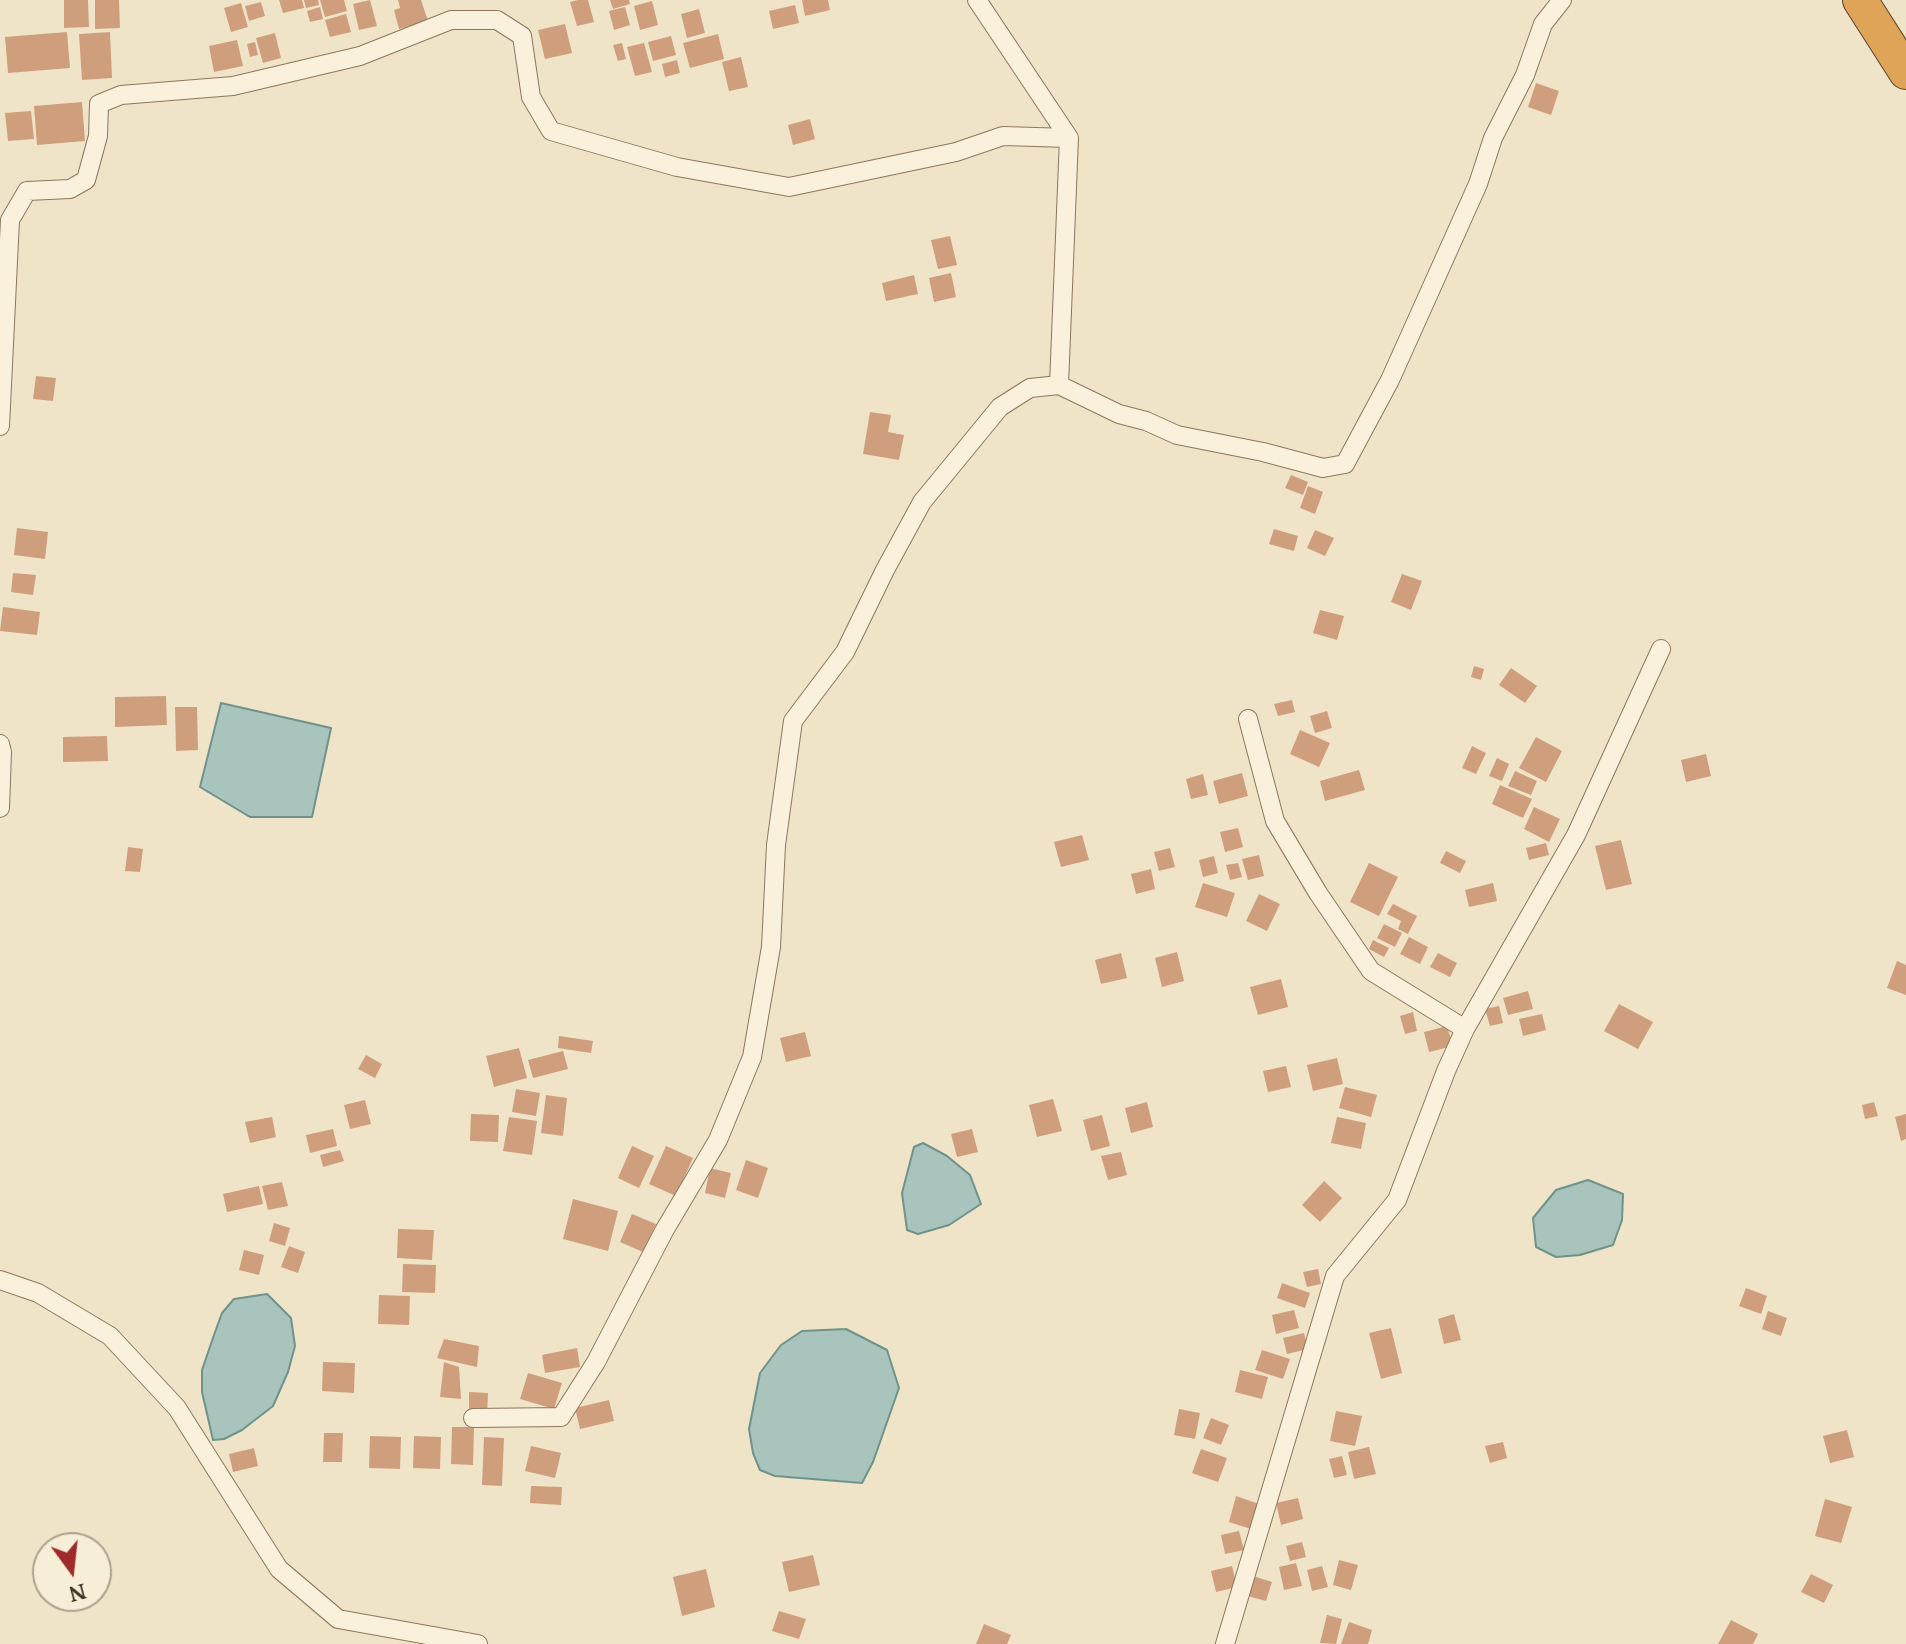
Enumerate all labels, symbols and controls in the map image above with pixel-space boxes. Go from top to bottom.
north arrow [32,1532,112,1612]
text: N [66,1578,90,1610]

